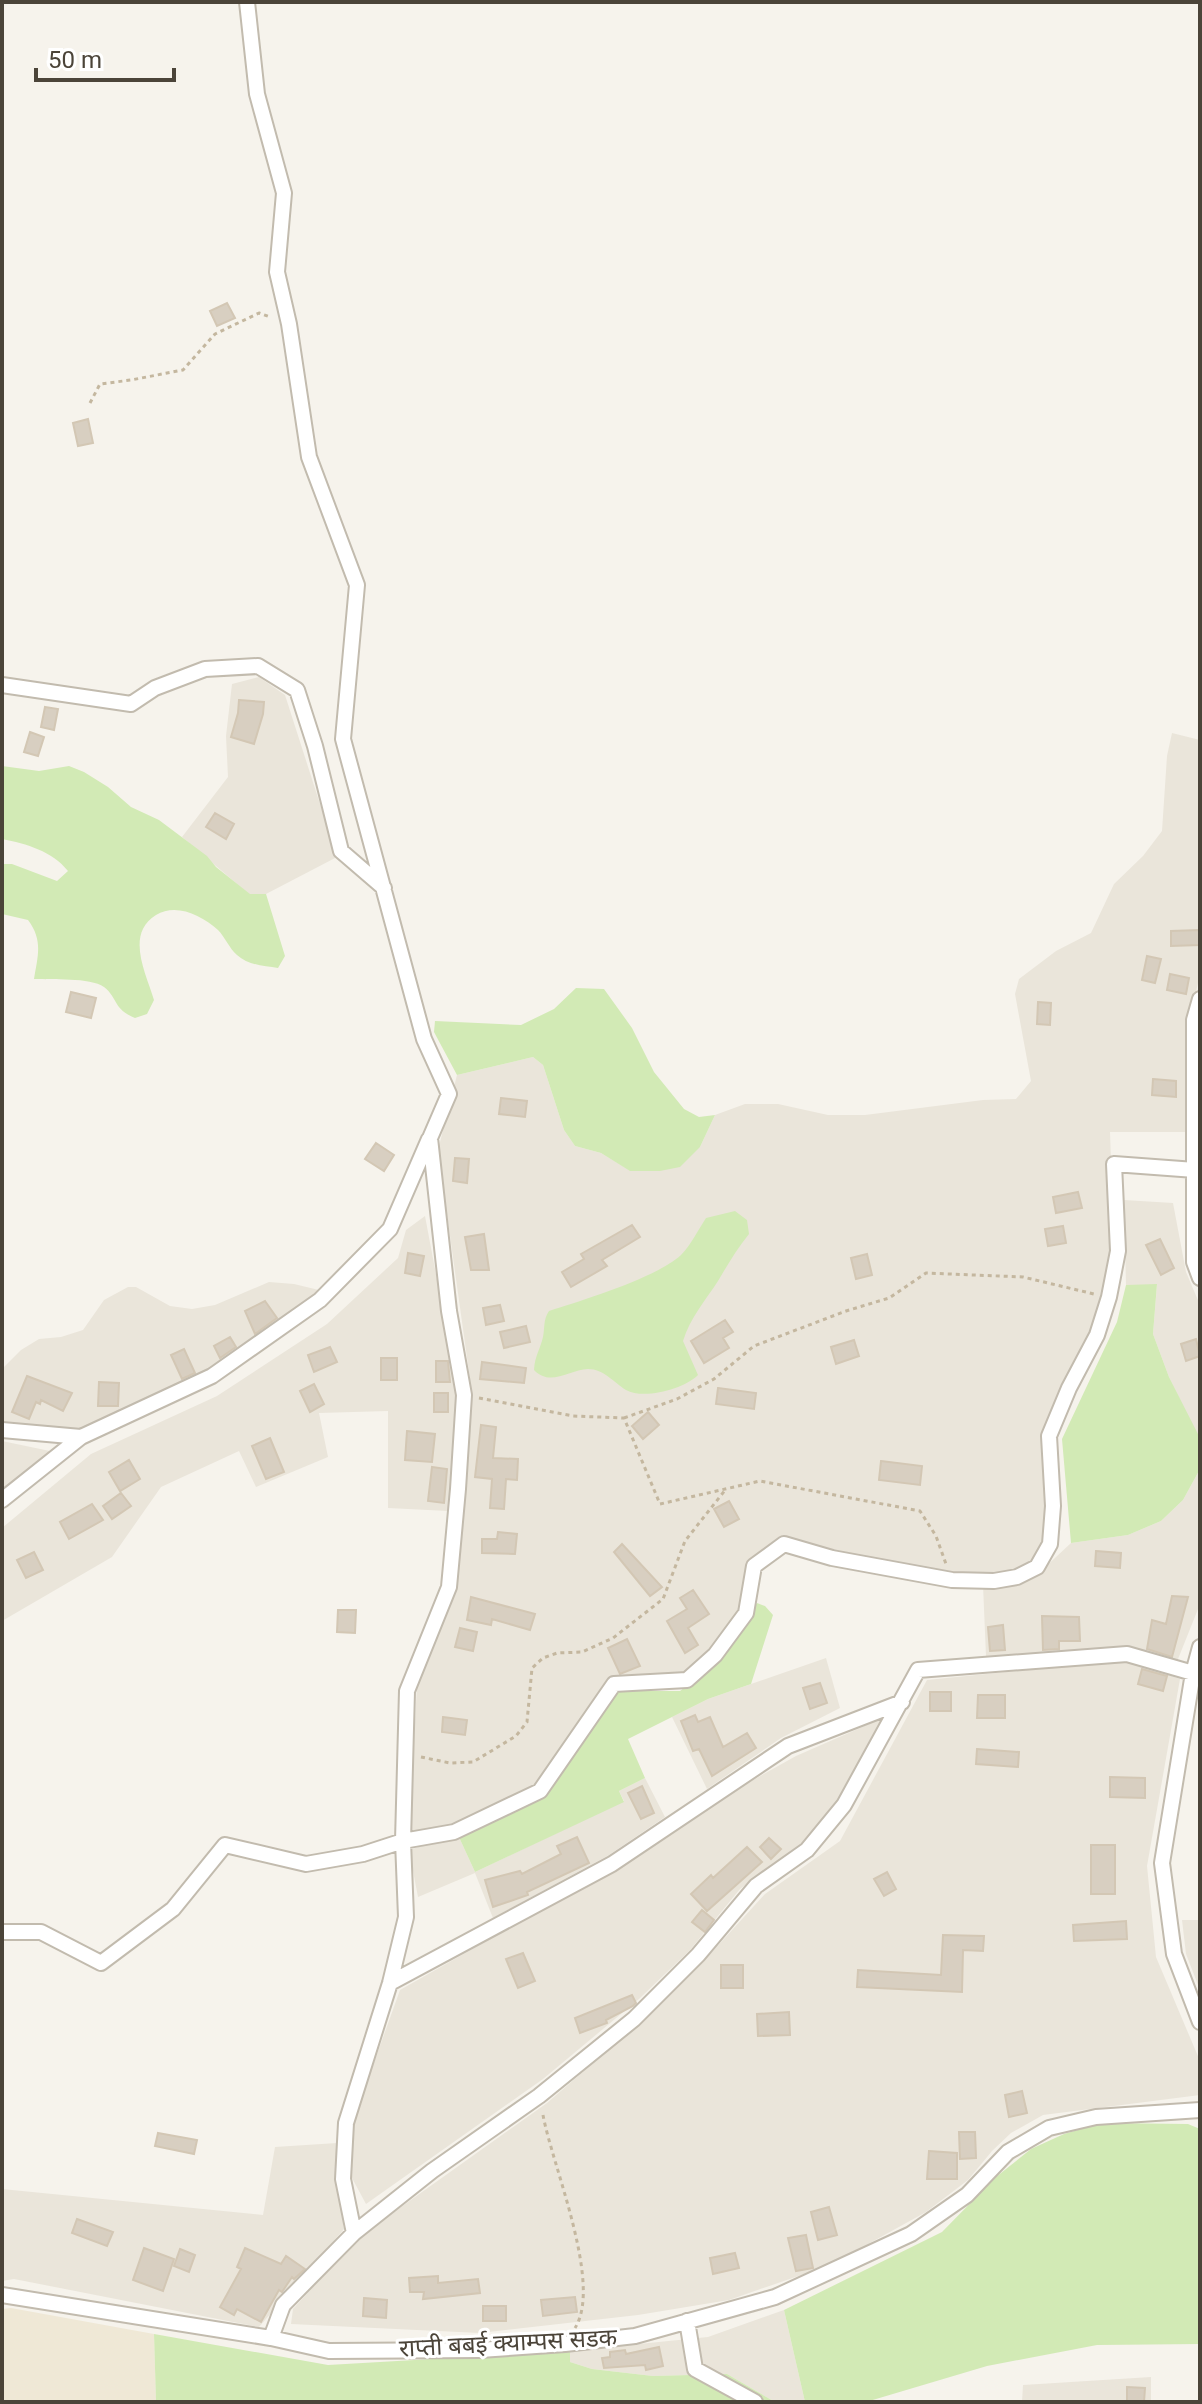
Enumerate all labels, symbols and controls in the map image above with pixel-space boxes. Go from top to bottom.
scale bar [36,32,174,82]
text: 50 m [48,46,102,74]
street label: राप्ती बबई क्याम्पस सडक [398,2323,618,2363]

